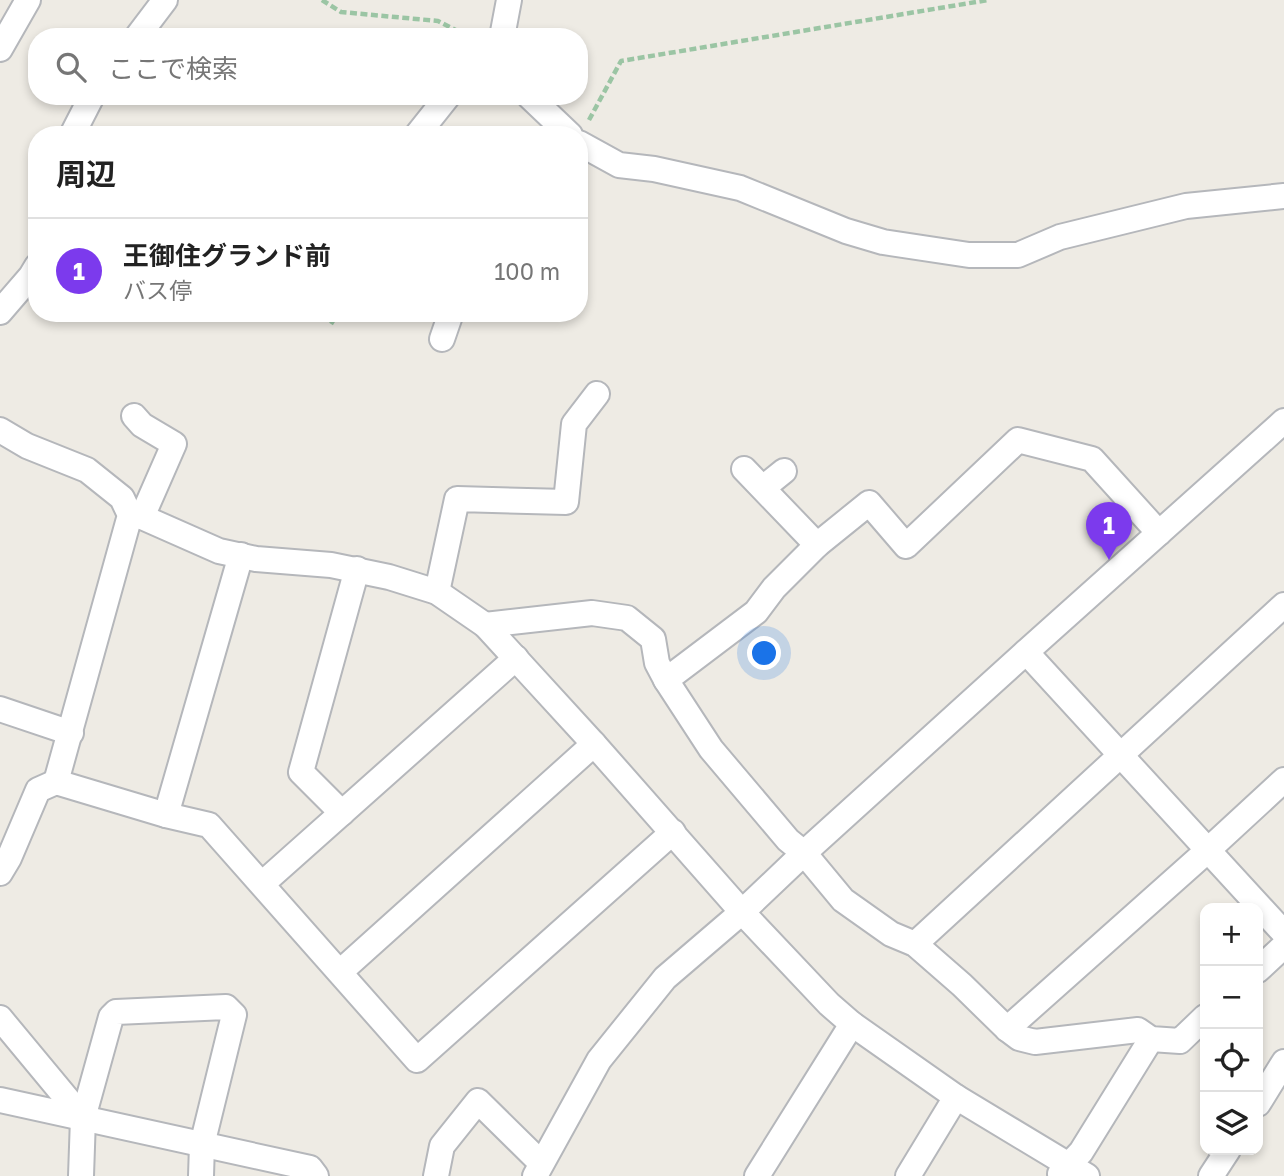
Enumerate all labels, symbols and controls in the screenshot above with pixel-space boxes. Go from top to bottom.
search box [28,28,588,105]
icon: search [52,48,90,86]
text: ここで検索 [108,53,238,84]
text: 周辺 [56,156,116,192]
text: 王御住グランド前 [123,240,331,271]
text: 1 [73,257,85,285]
text: 100 m [494,257,560,285]
text: バス停 [123,276,192,304]
pin: 1 [1086,502,1132,560]
your location [747,636,781,670]
map controls [1200,903,1263,1155]
button: + [1200,903,1263,966]
button: − [1200,966,1263,1029]
button: locate [1200,1029,1263,1092]
button: layers [1200,1092,1263,1155]

